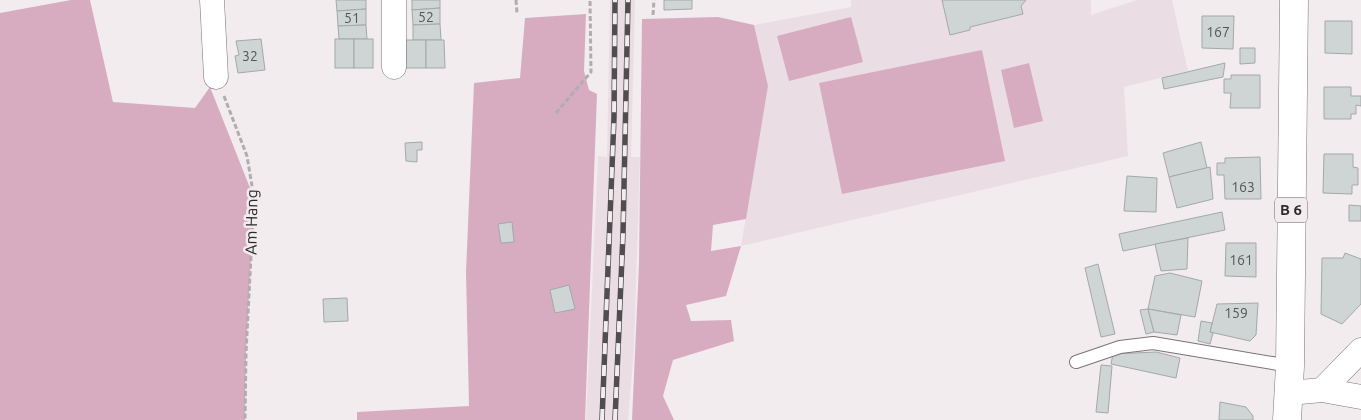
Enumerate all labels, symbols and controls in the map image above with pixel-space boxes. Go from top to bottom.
house number: 52 [418,9,434,25]
house number: 51 [344,10,360,26]
house number: 167 [1206,24,1230,40]
house number: 32 [242,48,258,64]
house number: 163 [1231,179,1255,195]
street label: Am Hang [241,189,261,255]
road number: B 6 [1275,198,1307,222]
house number: 161 [1229,252,1253,268]
house number: 159 [1224,305,1248,321]

